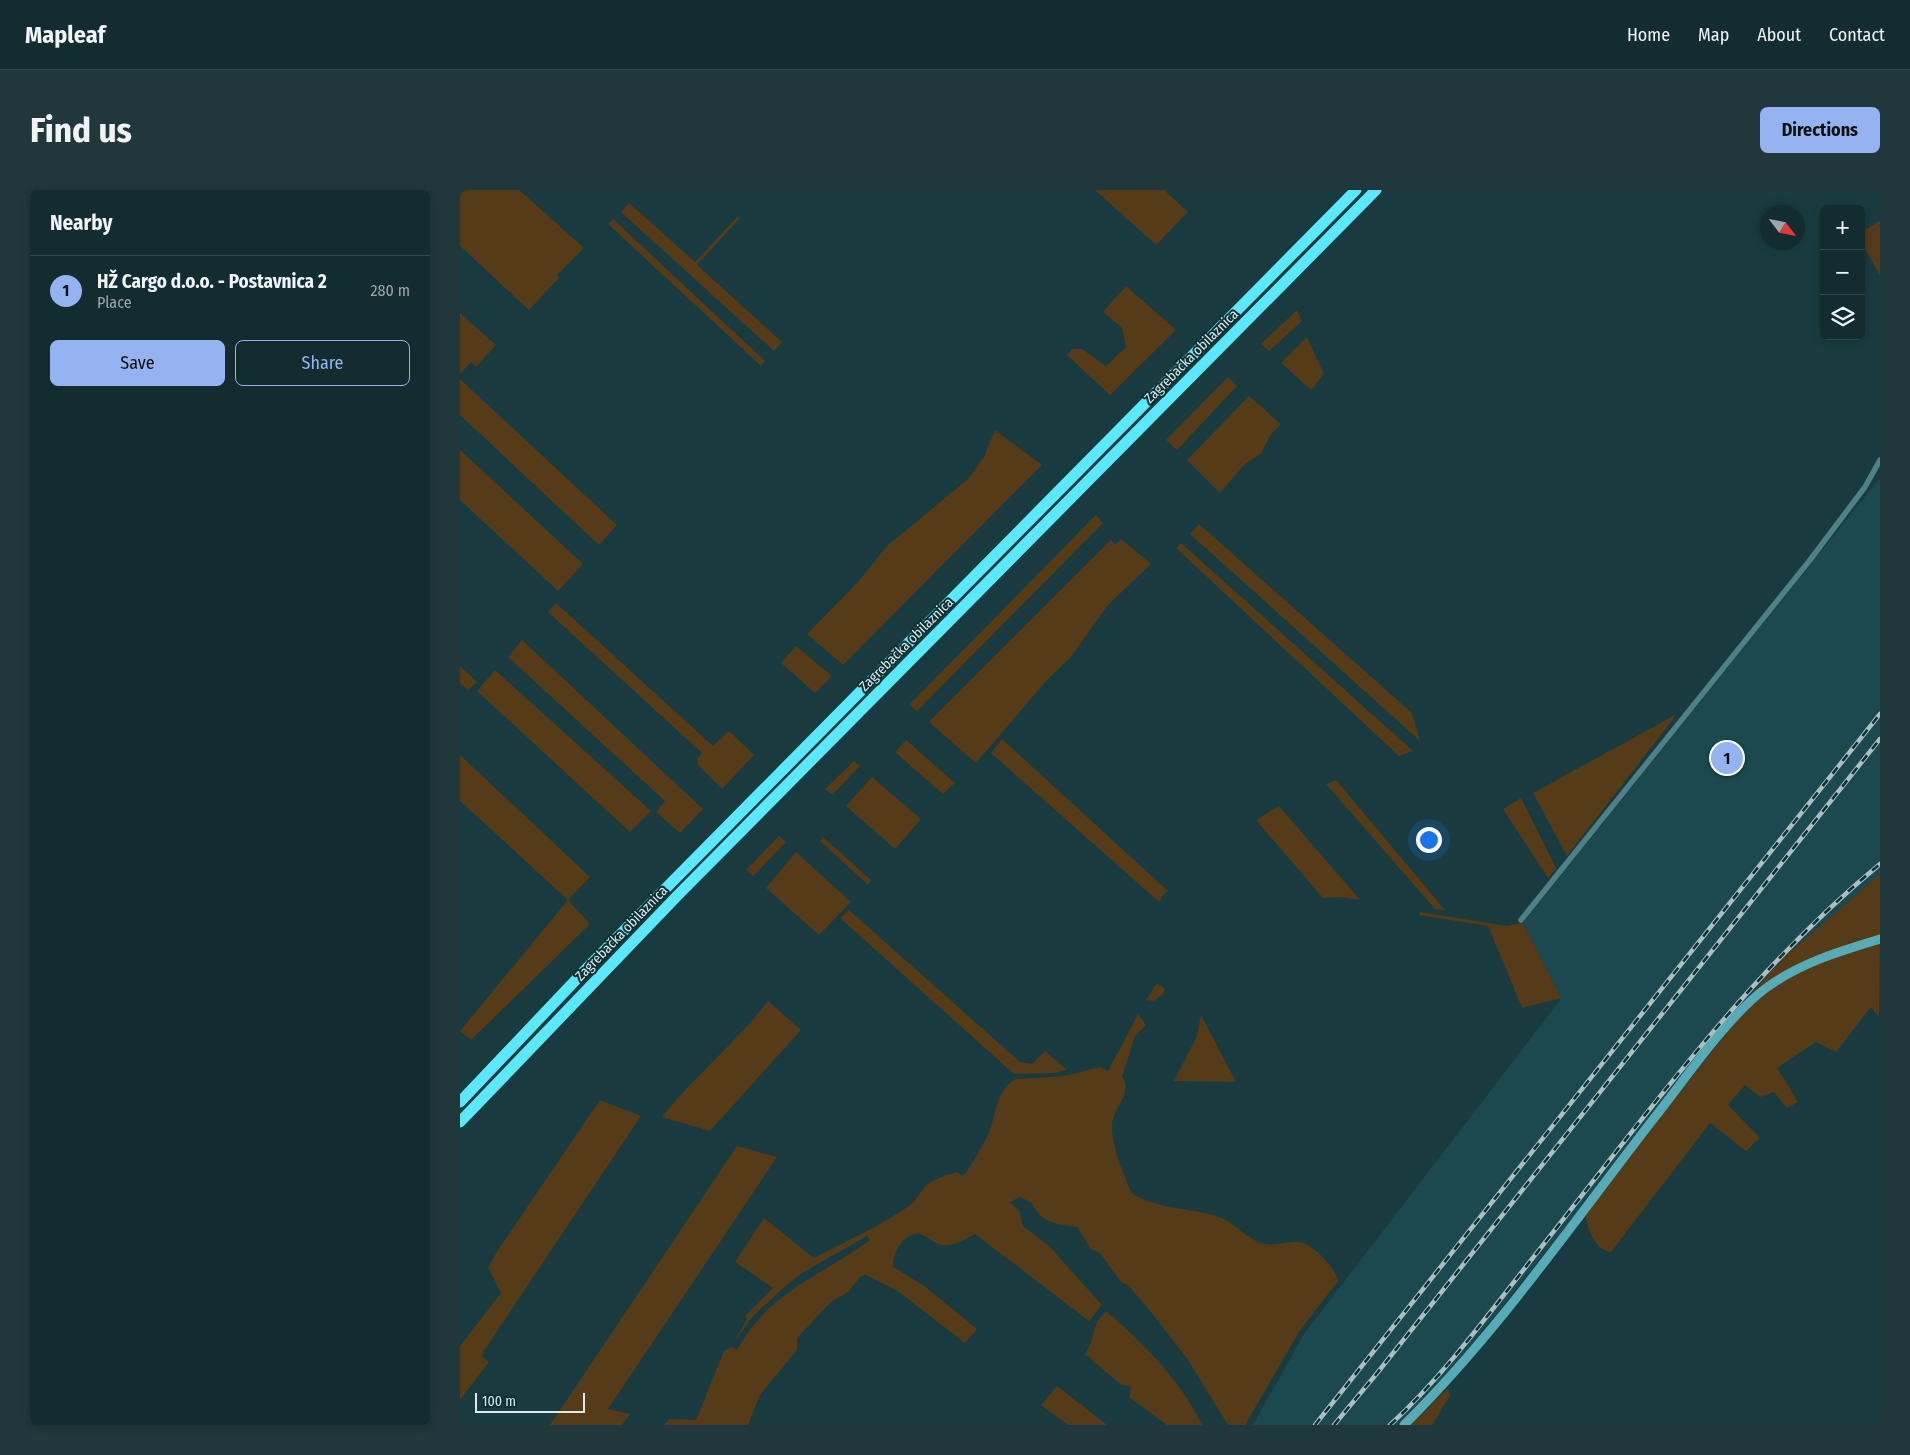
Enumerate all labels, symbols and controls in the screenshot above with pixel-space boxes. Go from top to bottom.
text: Mapleaf [25,21,105,49]
text: Home [1627,24,1670,46]
text: Map [1698,24,1729,46]
text: About [1757,24,1801,46]
text: Contact [1829,24,1885,46]
button: Directions [1760,107,1880,153]
text: Find us [30,109,132,151]
north arrow [1760,205,1805,250]
map controls [1820,205,1865,340]
button: + [1820,205,1865,250]
text: Nearby [50,210,112,236]
button: − [1820,250,1865,295]
text: HŽ Cargo d.o.o. - Postavnica 2 [97,270,327,293]
text: 1 [63,281,69,300]
text: 280 m [371,281,410,300]
text: Place [97,293,132,312]
button: layers [1820,295,1865,340]
street label: Zagrebačka obilaznica [1141,306,1242,407]
button: Save [50,340,225,386]
button: Share [235,340,410,386]
street label: Zagrebačka obilaznica [856,594,957,695]
pin: 1 [1711,739,1743,777]
your location [1416,827,1442,853]
street label: Zagrebačka obilaznica [572,882,671,984]
scale bar [475,1390,585,1413]
text: 100 m [482,1393,516,1410]

